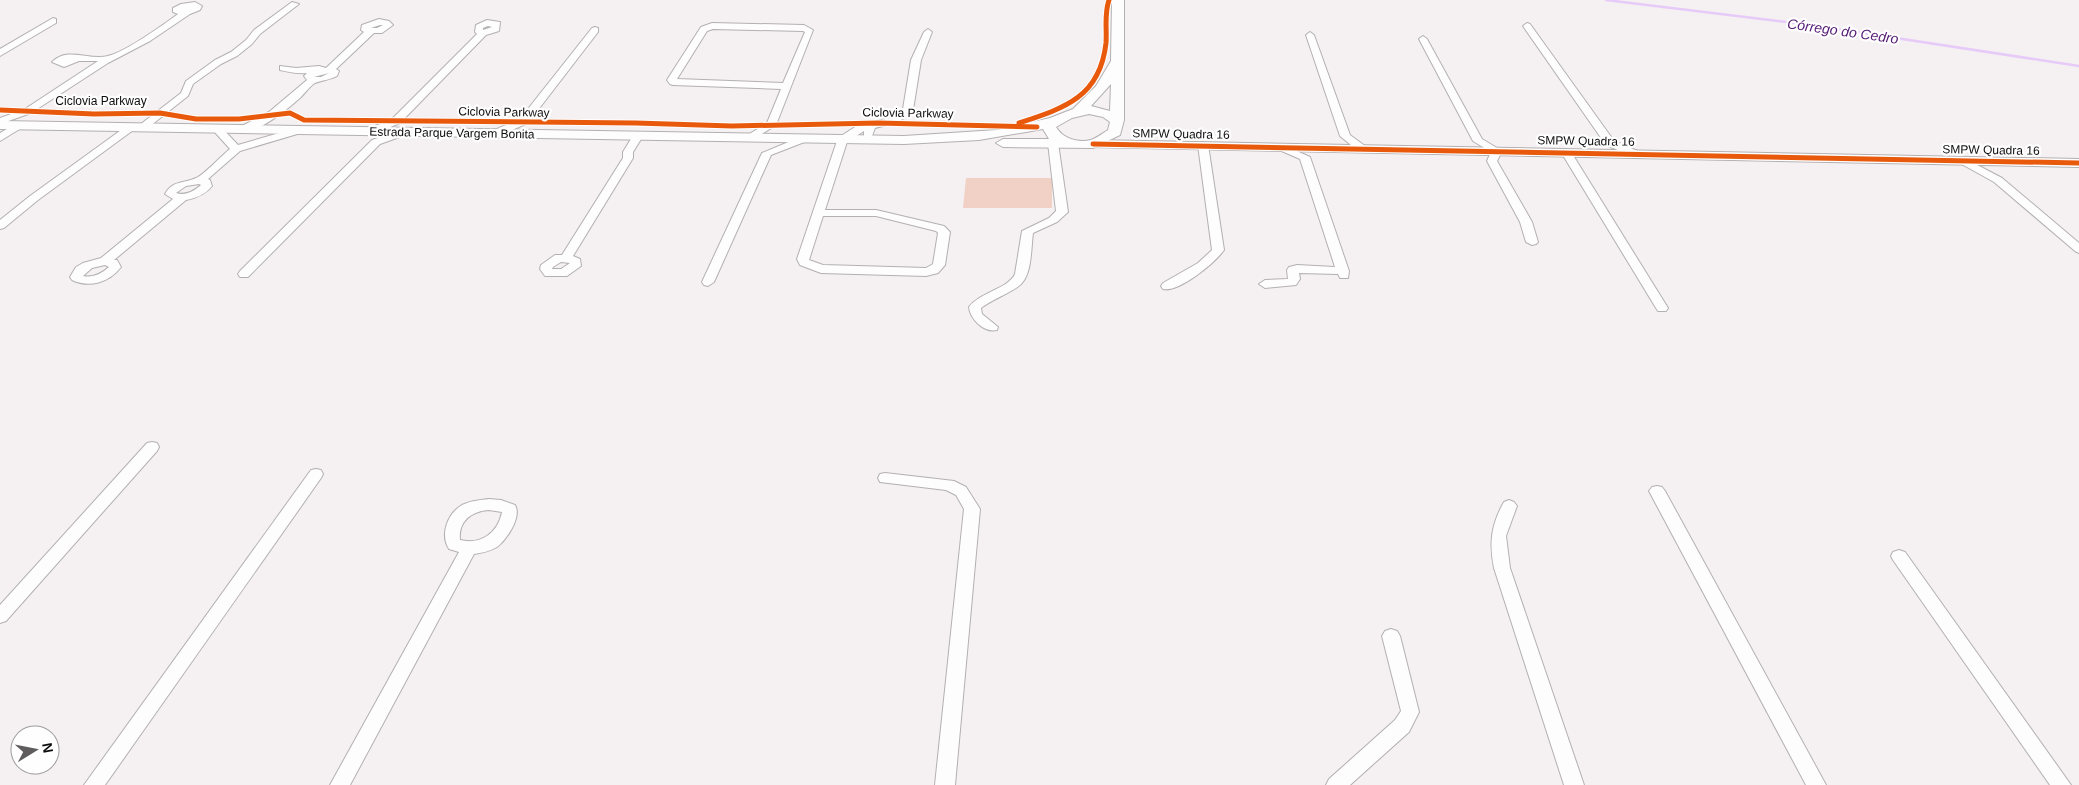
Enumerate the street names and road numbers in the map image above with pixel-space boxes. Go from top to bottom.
street label: Ciclovia Parkway [55,94,147,108]
street label: Ciclovia Parkway [458,104,550,120]
street label: Ciclovia Parkway [862,105,954,121]
street label: Estrada Parque Vargem Bonita [369,125,535,141]
street label: SMPW Quadra 16 [1132,126,1230,142]
street label: SMPW Quadra 16 [1537,133,1635,149]
street label: SMPW Quadra 16 [1942,142,2040,158]

